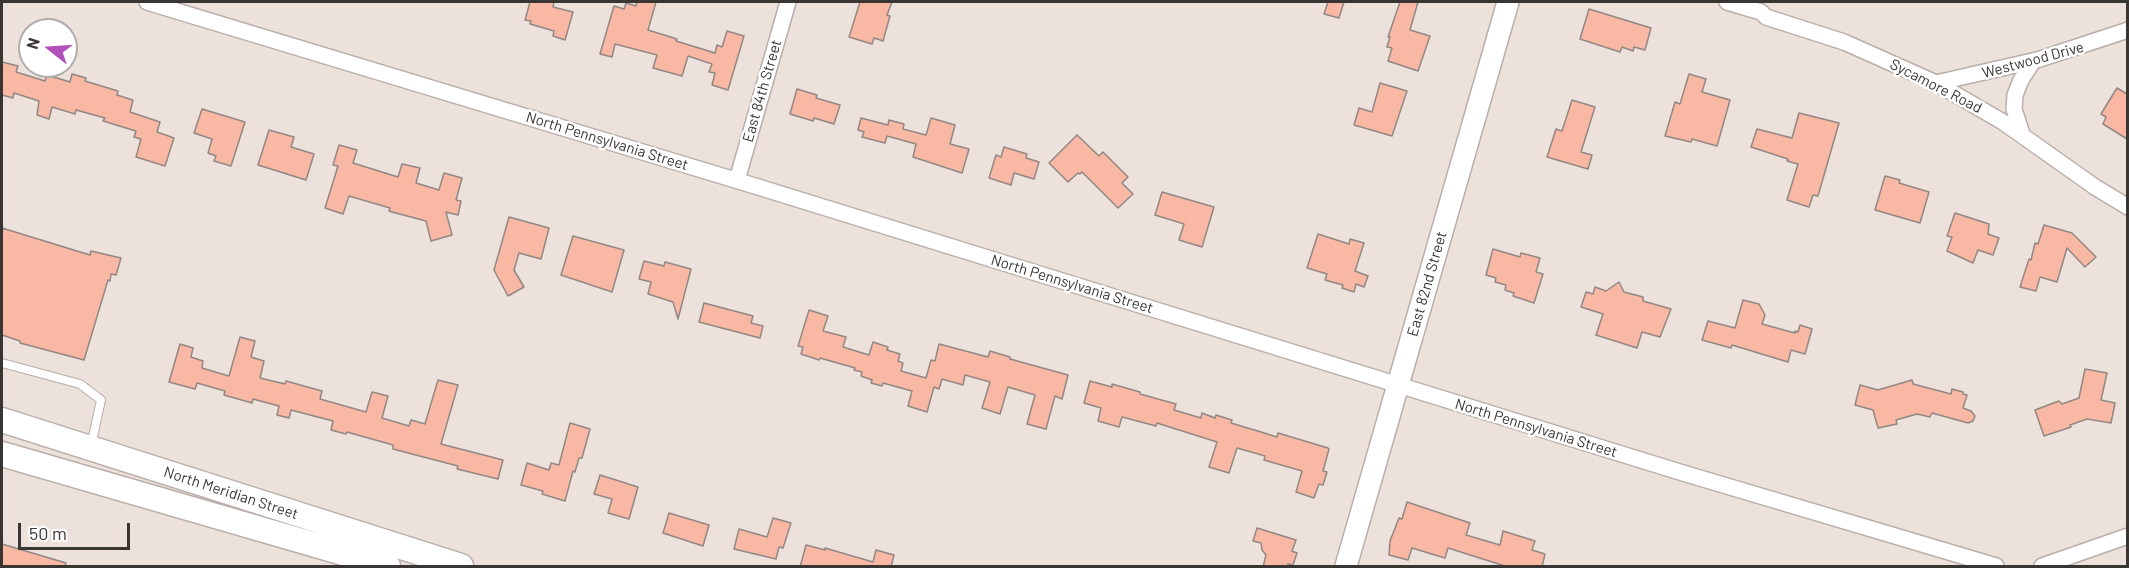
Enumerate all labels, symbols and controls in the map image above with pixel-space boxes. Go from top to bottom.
north arrow [18,18,78,78]
text: N [22,35,43,51]
street label: East 84th Street [739,38,785,144]
street label: Westwood Drive [1980,38,2086,82]
street label: Sycamore Road [1887,55,1985,117]
street label: North Pennsylvania Street [524,108,690,174]
street label: East 82nd Street [1403,229,1451,339]
street label: North Pennsylvania Street [989,251,1155,317]
street label: North Pennsylvania Street [1453,395,1619,461]
street label: North Meridian Street [162,463,300,523]
scale bar [21,511,134,549]
text: 50 m [29,522,67,544]

